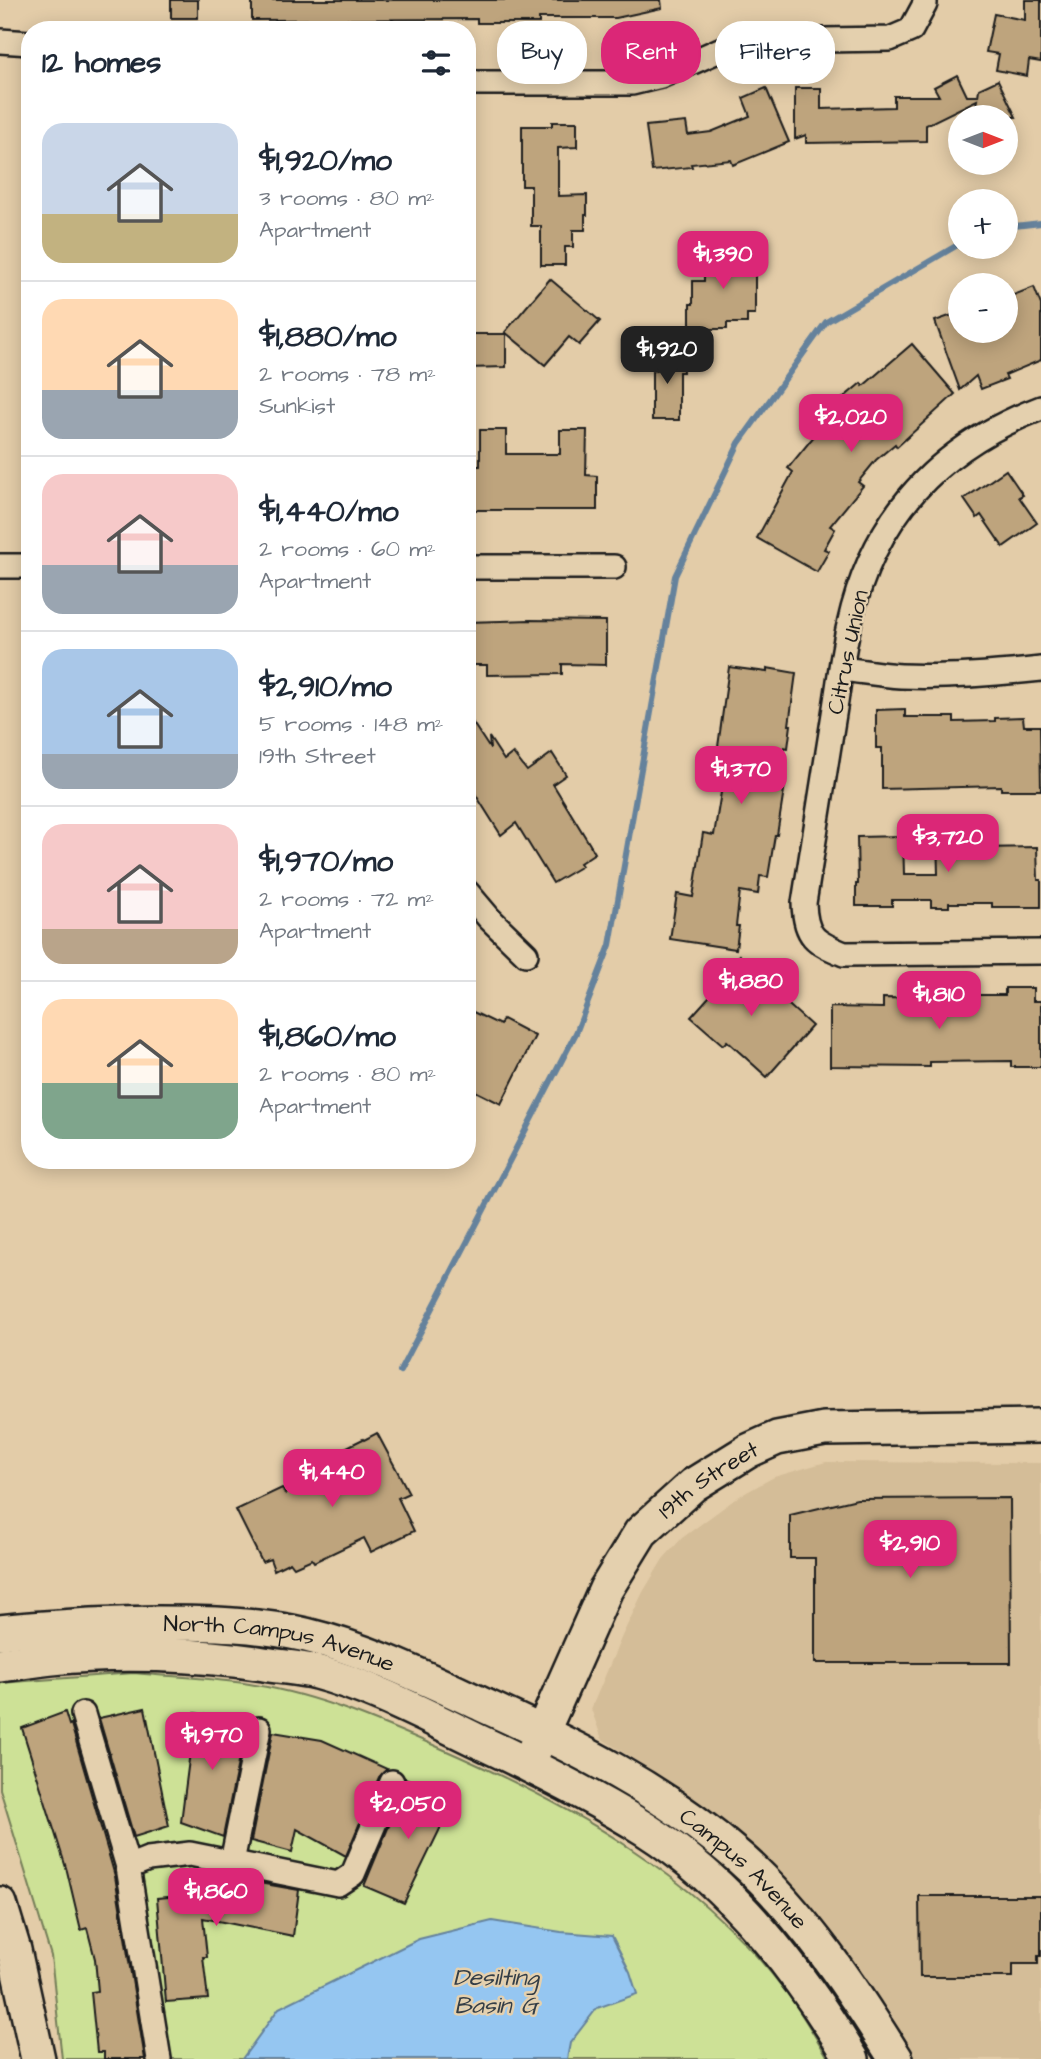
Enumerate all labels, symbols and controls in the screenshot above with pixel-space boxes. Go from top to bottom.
chip: Buy [497,21,587,84]
chip: Rent [601,21,701,84]
chip: Filters [715,21,835,84]
text: 12 homes [42,42,161,84]
icon: filters [417,44,455,82]
north arrow [948,105,1018,175]
map controls [948,105,1018,343]
text: $1,920/mo [259,140,392,182]
icon: home [98,151,182,235]
text: 3 rooms · 80 m² [259,182,435,214]
button: + [948,189,1018,259]
text: Apartment [259,214,371,246]
pin: $1,390 [666,232,780,291]
text: $1,390 [693,238,753,270]
button: − [948,273,1018,343]
text: $1,880/mo [259,316,397,358]
pin: $1,920 [610,326,724,386]
icon: home [98,327,182,411]
text: $1,920 [637,333,697,365]
text: 2 rooms · 78 m² [259,358,436,390]
text: Sunkist [259,390,335,422]
pin: $2,020 [794,394,908,454]
text: $2,020 [815,401,887,433]
text: $1,440/mo [259,491,399,533]
icon: home [98,502,182,586]
text: 2 rooms · 60 m² [259,533,436,565]
text: Apartment [259,565,371,597]
street label: Citrus Union [819,587,877,717]
text: $2,910/mo [259,666,392,708]
icon: home [98,677,182,761]
text: 5 rooms · 148 m² [259,708,443,740]
text: 19th Street [259,740,376,772]
pin: $1,370 [684,746,798,806]
text: $1,370 [711,753,771,785]
pin: $3,720 [891,814,1005,874]
text: $3,720 [913,821,983,853]
text: $1,970/mo [259,841,393,883]
icon: home [98,852,182,936]
text: 2 rooms · 72 m² [259,883,434,915]
text: Apartment [259,915,371,947]
pin: $1,880 [694,958,808,1018]
text: $1,880 [719,965,783,997]
pin: $1,810 [882,972,996,1031]
text: $1,810 [913,978,965,1010]
text: $1,860/mo [259,1016,396,1058]
icon: home [98,1027,182,1111]
text: 2 rooms · 80 m² [259,1058,436,1090]
text: Apartment [259,1090,371,1122]
street label: 19th Street [651,1433,764,1526]
pin: $1,440 [275,1450,389,1509]
text: $1,440 [299,1456,365,1488]
pin: $2,910 [853,1520,967,1580]
text: $2,910 [880,1527,940,1559]
street label: North Campus Avenue [164,1608,400,1680]
pin: $1,970 [155,1712,269,1772]
text: $1,970 [181,1719,243,1751]
pin: $2,050 [351,1782,465,1841]
text: $2,050 [370,1788,446,1820]
street label: Campus Avenue [673,1801,815,1936]
pin: $1,860 [159,1868,273,1928]
text: $1,860 [184,1875,248,1907]
water label: Desilting Basin G [453,1961,540,2023]

